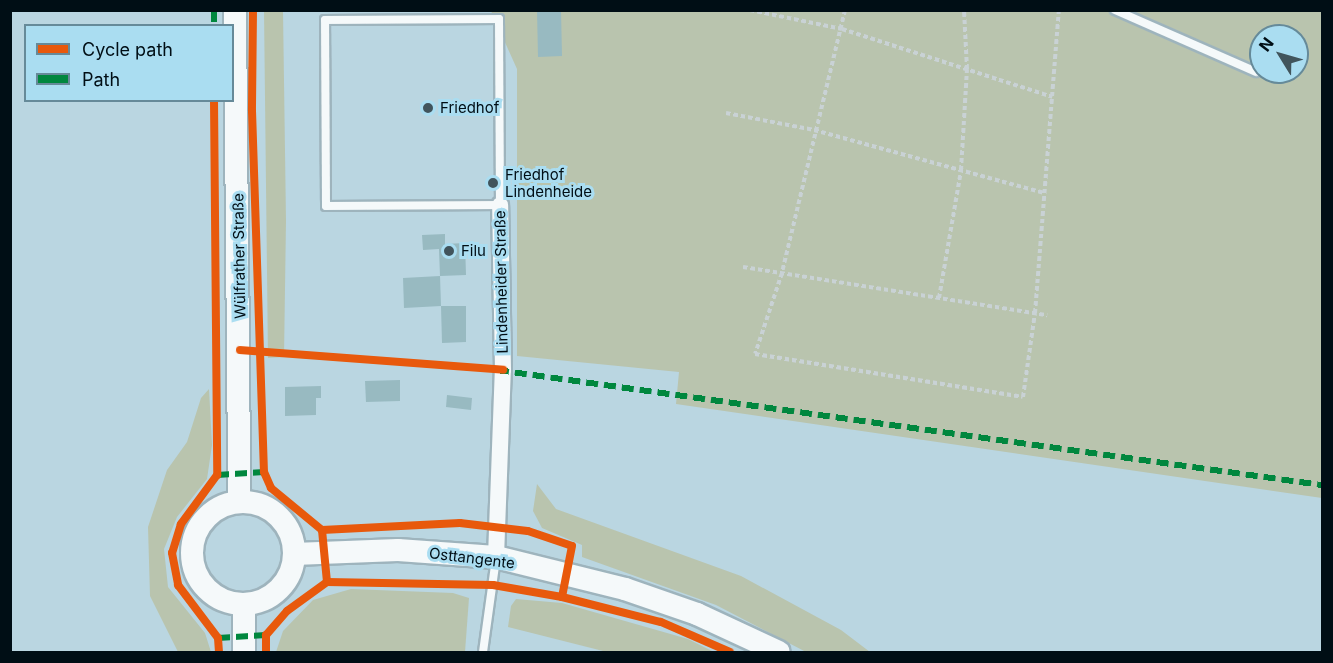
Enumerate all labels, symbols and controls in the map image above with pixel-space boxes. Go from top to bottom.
legend [24,24,234,102]
north arrow [1249,24,1309,84]
text: N [1255,33,1278,55]
text: Cycle path [82,39,173,60]
text: Path [82,69,120,90]
place label: Friedhof [440,99,499,117]
marker: Friedhof [421,101,435,115]
place label: Friedhof Lindenheide [505,165,592,200]
marker: Friedhof Lindenheide [486,176,500,190]
street label: Wülfrather Straße [229,193,249,319]
street label: Lindenheider Straße [491,210,511,354]
place label: Filu [461,242,486,260]
marker: Filu [442,244,456,258]
street label: Osttangente [428,544,516,572]

